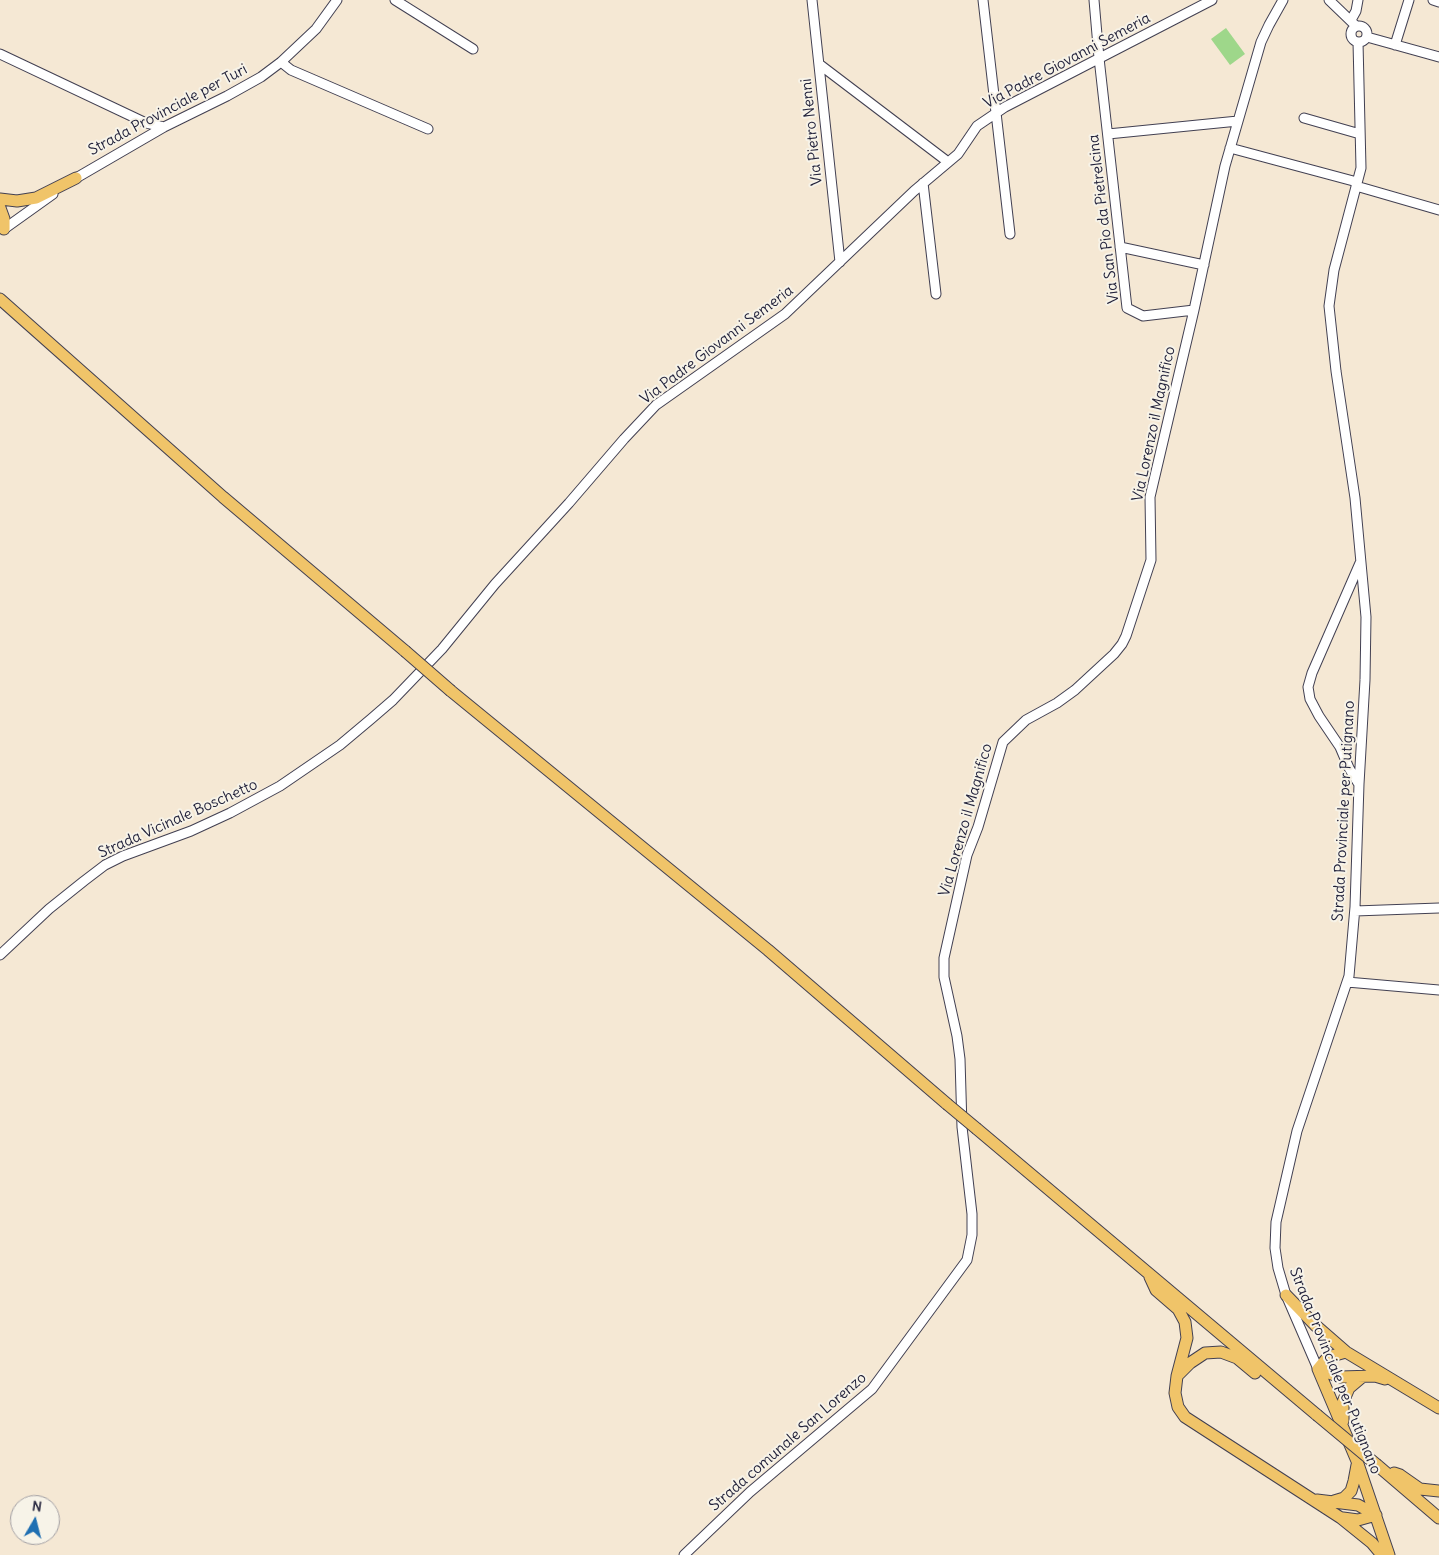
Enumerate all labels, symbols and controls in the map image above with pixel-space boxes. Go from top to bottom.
street label: Via Padre Giovanni Semeria [980,9,1154,113]
street label: Strada Provinciale per Turi [86,60,250,160]
street label: Via Pietro Nenni [797,78,827,186]
street label: Via San Pio da Pietrelcina [1085,133,1123,305]
street label: Via Padre Giovanni Semeria [637,282,797,408]
street label: Via Lorenzo il Magnifico [1129,345,1179,503]
street label: Strada Provinciale per Putignano [1329,700,1359,922]
street label: Via Lorenzo il Magnifico [936,741,996,899]
street label: Strada Vicinale Boschetto [96,776,260,862]
street label: Strada Provinciale per Putignano [1285,1265,1385,1477]
street label: Strada comunale San Lorenzo [706,1369,870,1515]
north arrow [10,1495,60,1545]
text: N [31,1497,43,1516]

